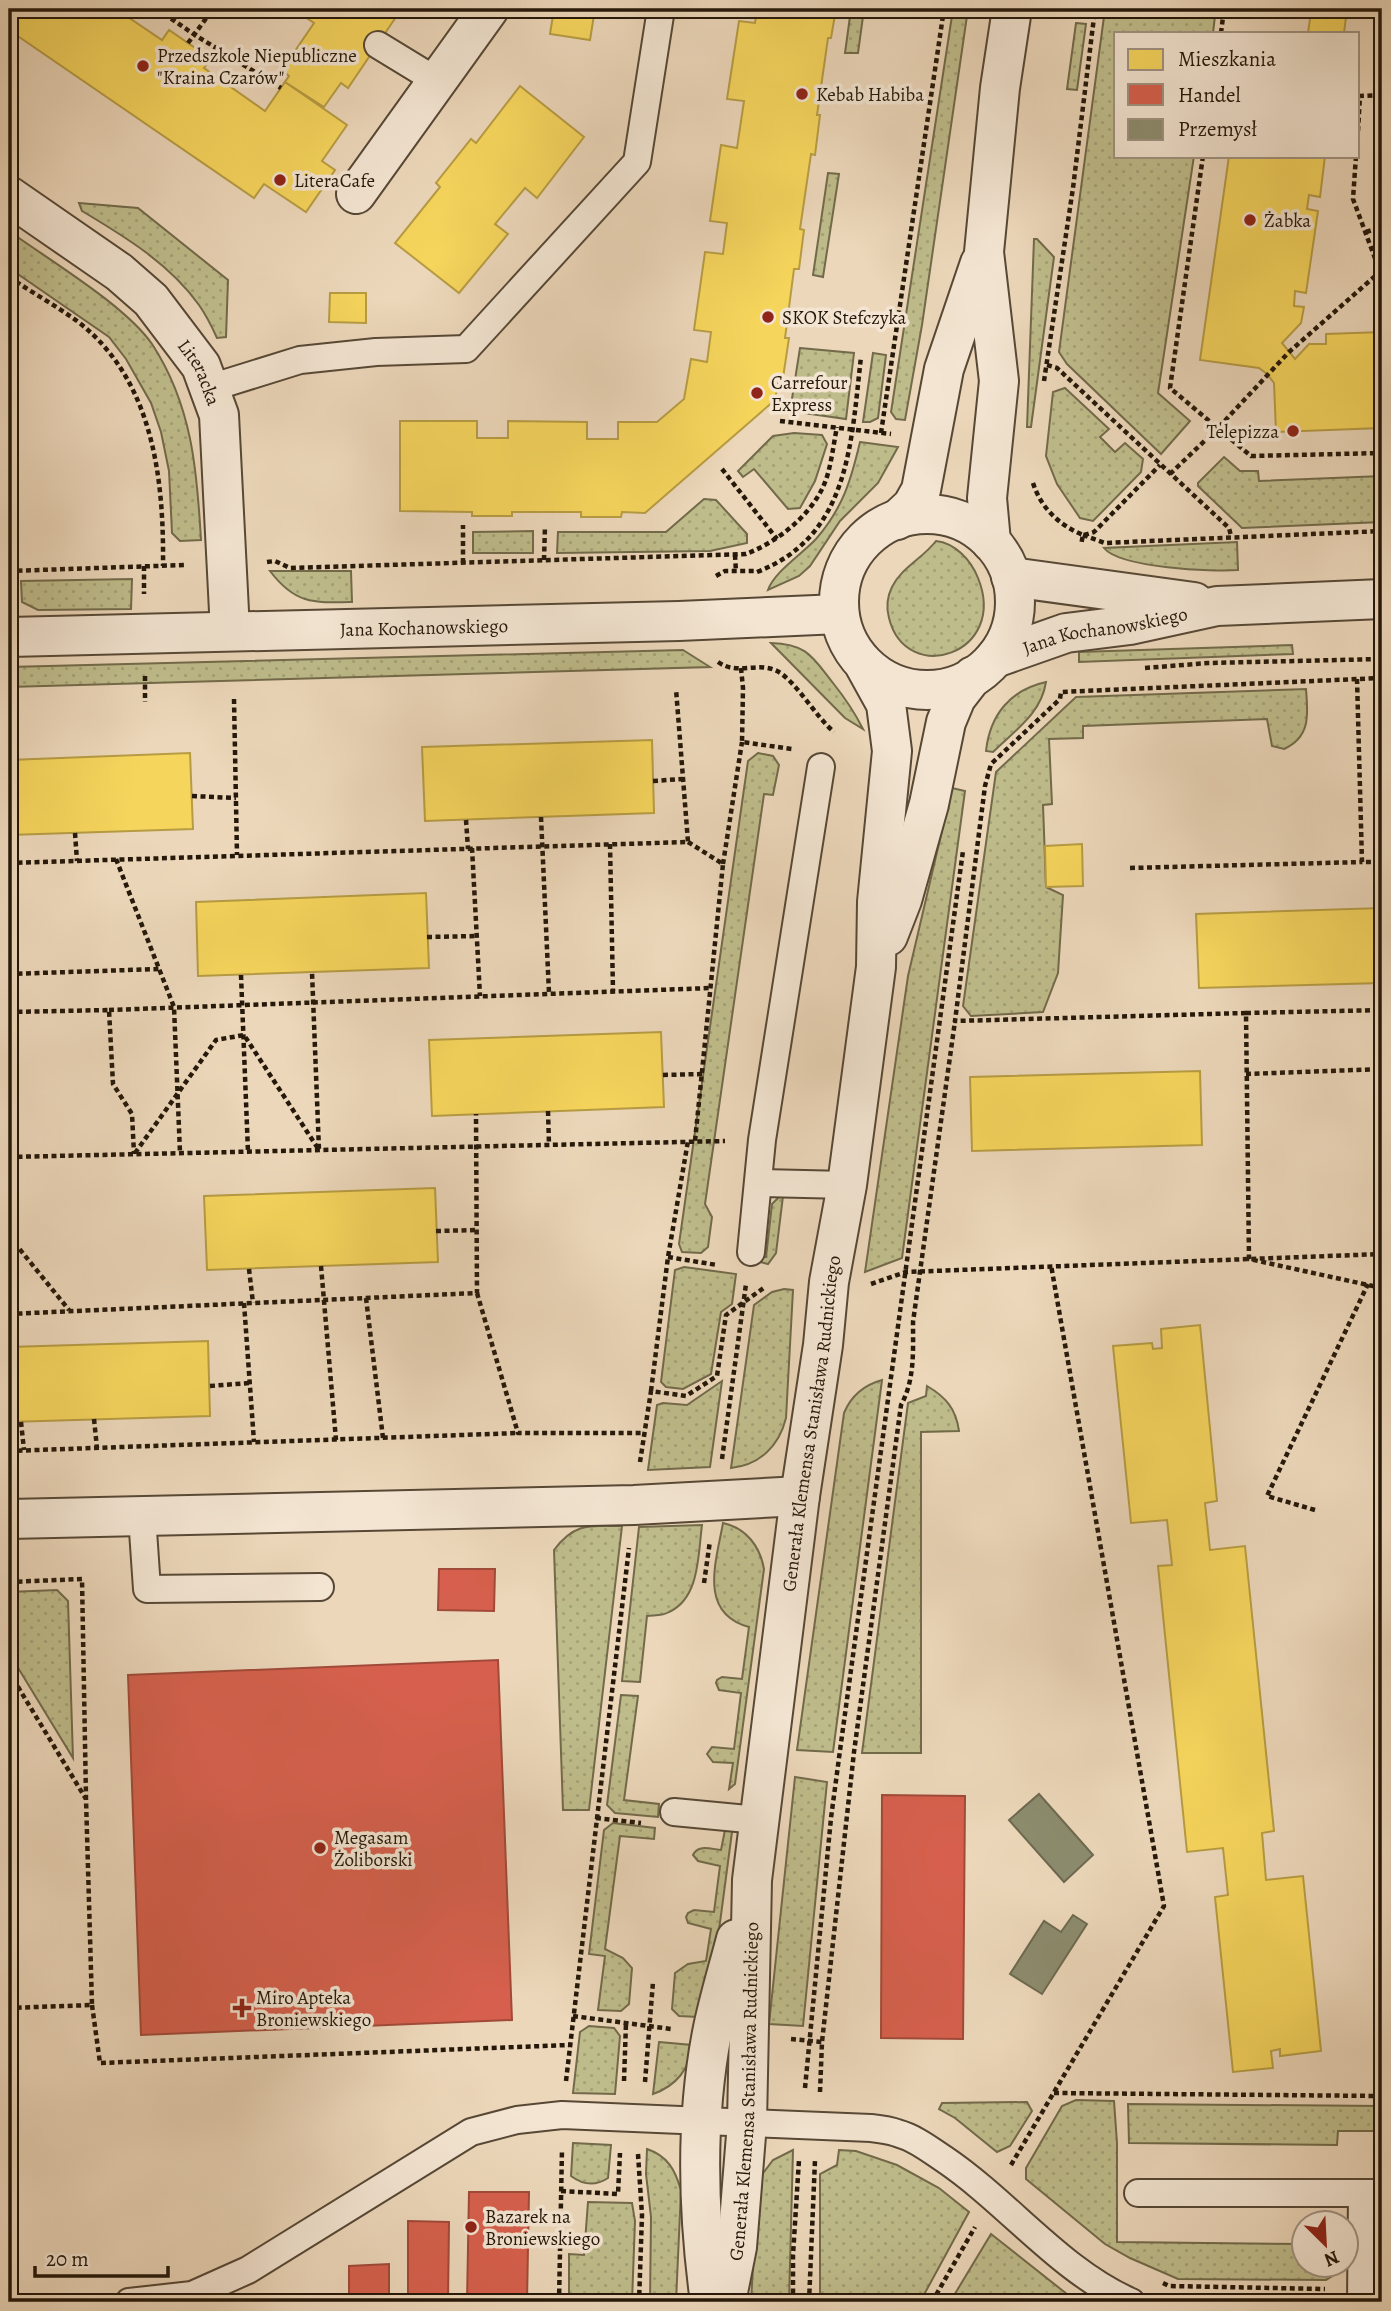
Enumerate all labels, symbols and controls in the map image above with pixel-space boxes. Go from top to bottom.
legend [1114,32,1360,158]
place label: Przedszkole Niepubliczne "Kraina Czarów" [157,43,357,91]
text: Mieszkania [1178,45,1276,73]
marker: Przedszkole Niepubliczne "Kraina Czarów" [135,58,151,74]
text: Handel [1178,81,1241,109]
place label: Kebab Habiba [816,82,924,108]
marker: Kebab Habiba [794,86,810,102]
text: Przemysł [1178,115,1257,143]
place label: LiteraCafe [294,168,375,194]
marker: LiteraCafe [272,172,288,188]
place label: Żabka [1264,208,1311,234]
marker: Żabka [1242,212,1258,228]
place label: SKOK Stefczyka [782,305,907,331]
marker: SKOK Stefczyka [760,309,776,325]
street label: Literacka [171,334,226,409]
place label: Carrefour Express [771,370,848,418]
marker: Carrefour Express [749,385,765,401]
place label: Telepizza [1206,419,1279,445]
marker: Telepizza [1285,423,1301,439]
street label: Jana Kochanowskiego [1019,601,1190,661]
street label: Jana Kochanowskiego [339,613,508,643]
street label: Generała Klemensa Stanisława Rudnickiego [776,1253,848,1593]
place label: Megasam Żoliborski [334,1825,413,1873]
marker: Megasam Żoliborski [312,1840,328,1856]
street label: Generała Klemensa Stanisława Rudnickiego [723,1922,765,2263]
place label: Miro Apteka Broniewskiego [256,1985,371,2033]
marker: Miro Apteka Broniewskiego [234,2000,250,2016]
place label: Bazarek na Broniewskiego [485,2204,600,2252]
north arrow [1290,2210,1360,2280]
marker: Bazarek na Broniewskiego [463,2219,479,2235]
scale bar [35,2234,168,2278]
text: N [1320,2244,1343,2273]
text: 20 m [46,2245,89,2273]

